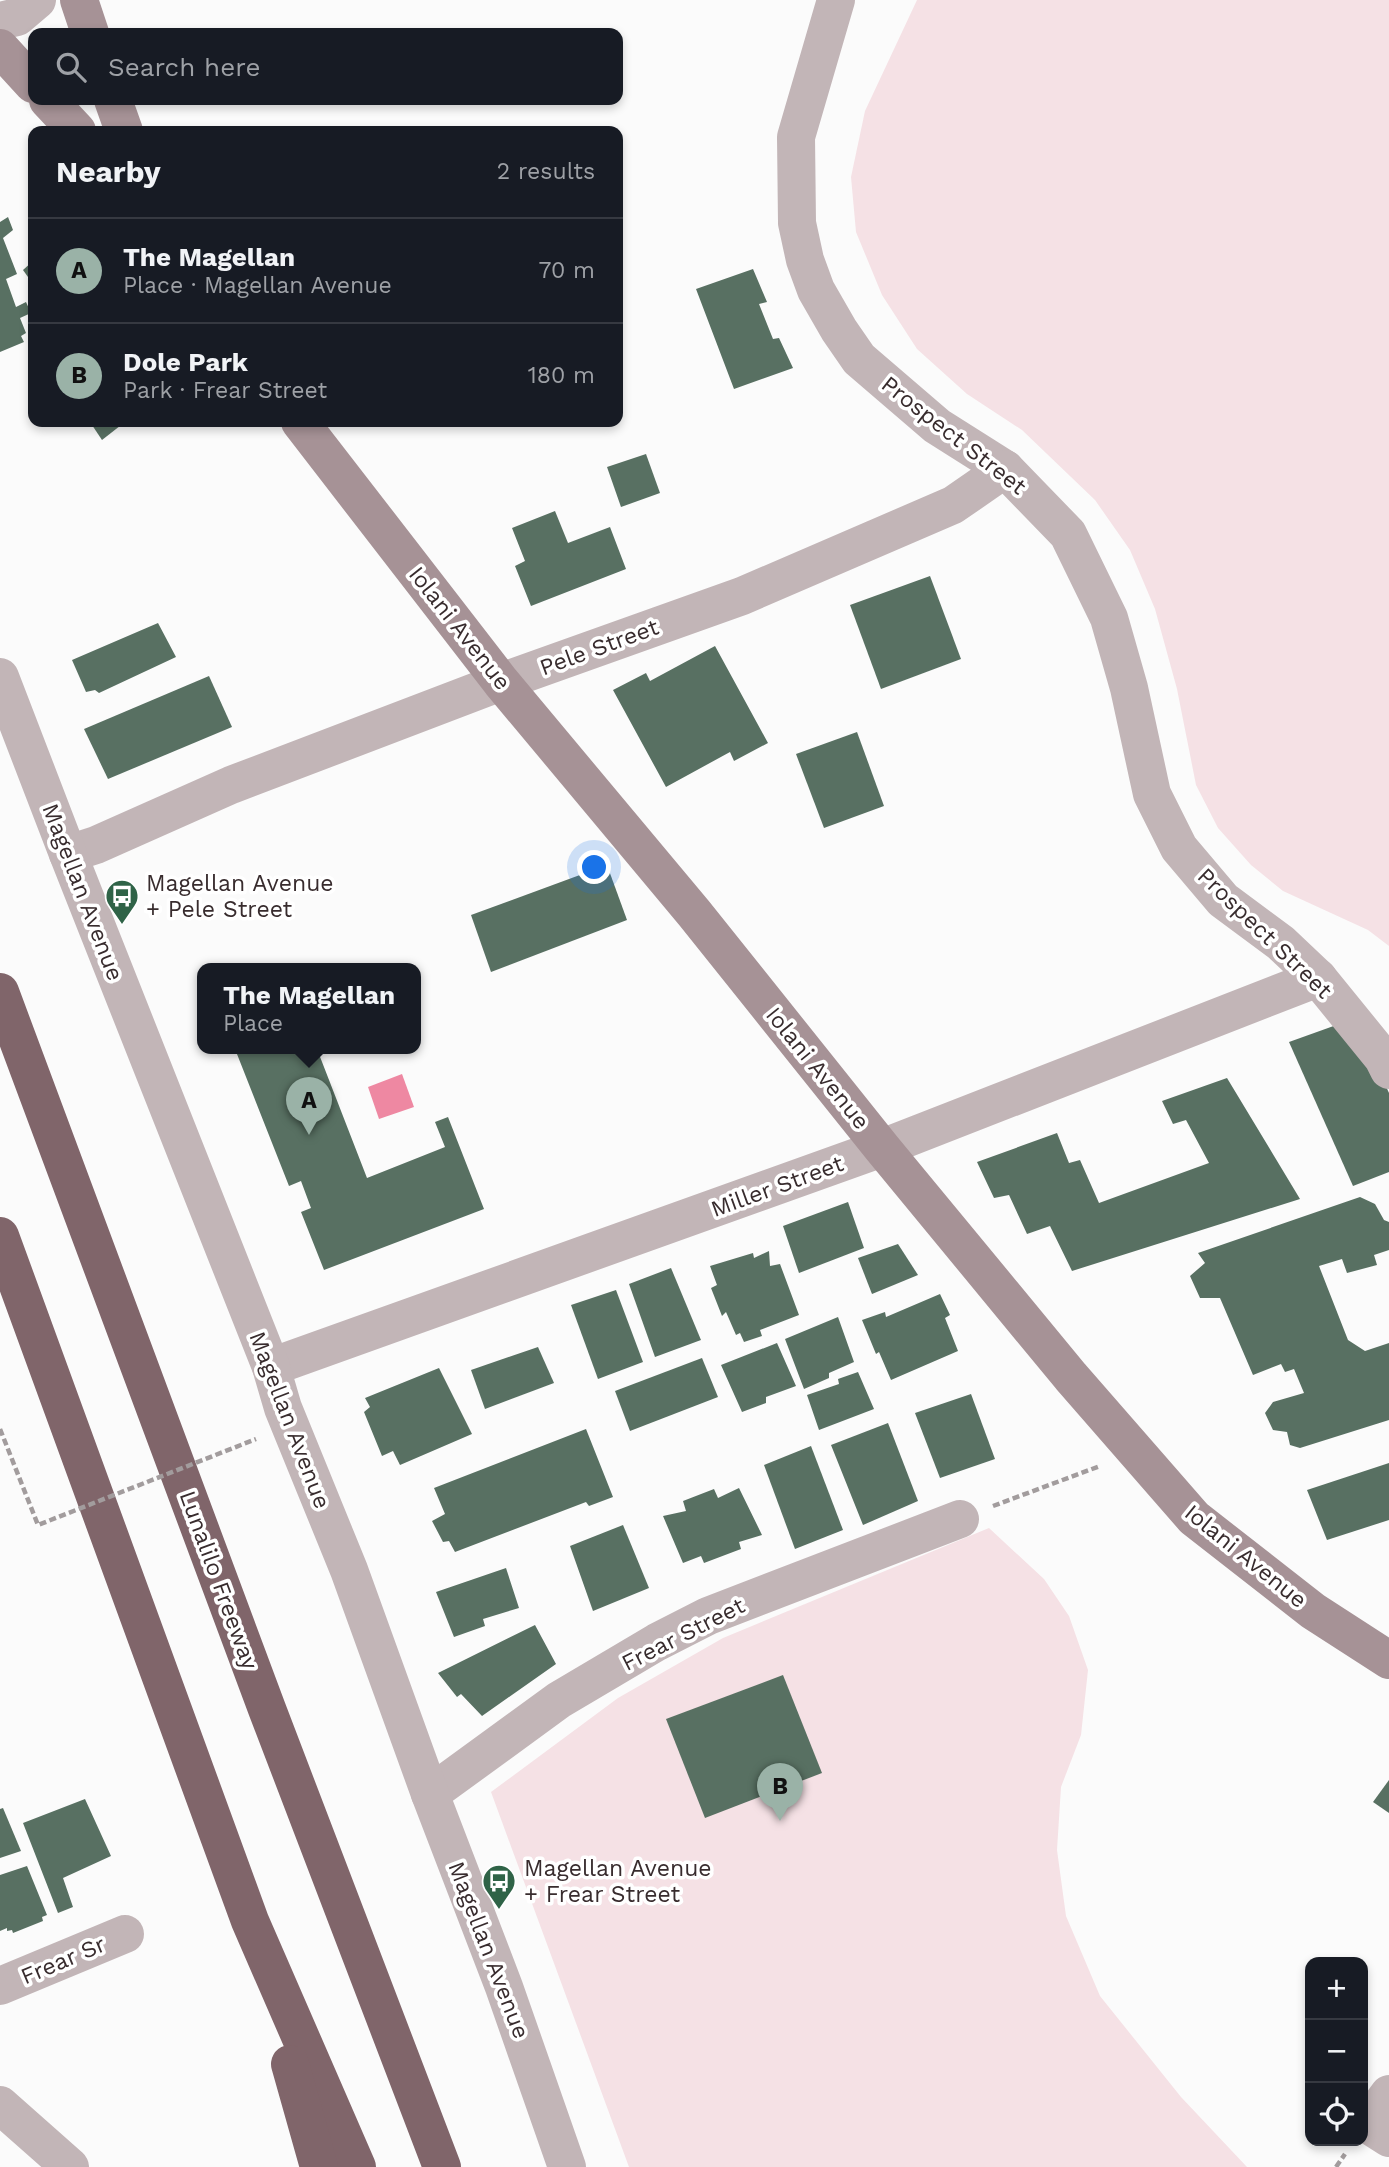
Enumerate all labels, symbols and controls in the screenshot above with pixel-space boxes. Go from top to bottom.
search box [28,28,623,105]
icon: search [52,48,90,86]
text: Search here [108,52,260,82]
text: Nearby [56,154,161,189]
text: 2 results [497,158,595,185]
text: The Magellan [123,242,295,272]
text: A [71,257,87,284]
text: 70 m [538,257,595,284]
text: Place · Magellan Avenue [123,272,392,299]
text: Dole Park [123,347,248,377]
text: B [71,362,87,389]
text: 180 m [528,362,595,389]
street label: Prospect Street [876,371,1032,501]
text: Park · Frear Street [123,377,327,404]
street label: Iolani Avenue [403,561,516,695]
street label: Pele Street [536,613,663,681]
street label: Magellan Avenue [36,800,129,985]
your location [577,850,611,884]
street label: Prospect Street [1192,862,1338,1005]
place label: Magellan Avenue + Pele Street [146,870,334,923]
bus stop icon: Magellan Avenue + Pele Street [103,877,141,926]
popup [197,963,421,1054]
text: The Magellan [223,980,395,1010]
street label: Iolani Avenue [760,1002,875,1135]
text: Place [223,1010,283,1037]
pin: A [286,1077,332,1135]
street label: Miller Street [707,1150,847,1223]
street label: Magellan Avenue [243,1328,336,1513]
street label: Lunalilo Freeway [174,1487,263,1673]
street label: Iolani Avenue [1179,1499,1312,1614]
street label: Frear Street [617,1592,750,1677]
pin: B [757,1763,803,1821]
place label: Magellan Avenue + Frear Street [524,1855,712,1908]
street label: Magellan Avenue [442,1858,535,2043]
bus stop icon: Magellan Avenue + Frear Street [480,1862,518,1911]
street label: Frear Sr [17,1931,109,1990]
map controls [1305,1957,1368,2146]
button: + [1305,1957,1368,2020]
button: − [1305,2020,1368,2083]
button: locate [1305,2083,1368,2146]

